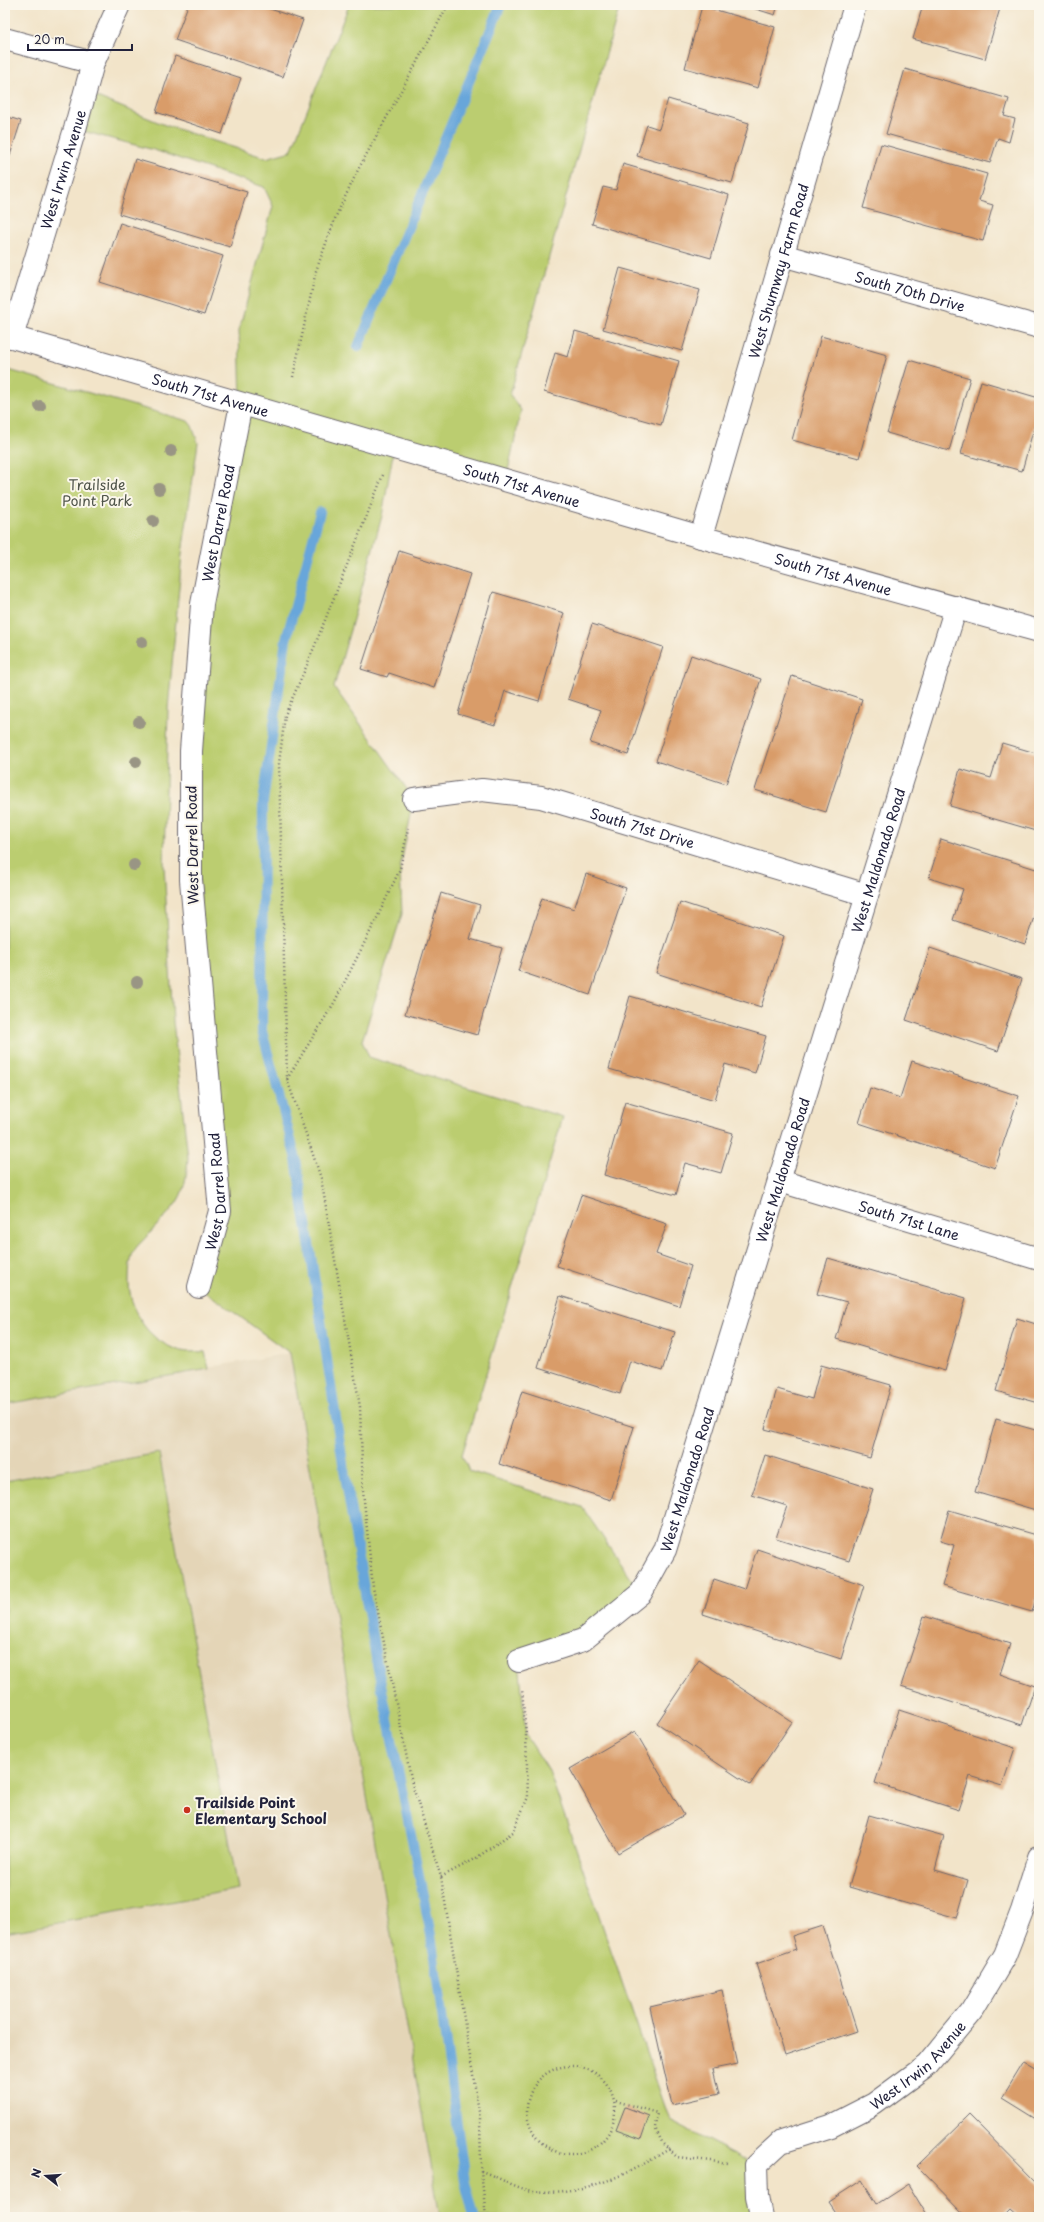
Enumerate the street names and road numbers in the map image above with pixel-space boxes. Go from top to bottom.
street label: West Irwin Avenue [35,107,90,232]
street label: West Shumway Farm Road [743,181,813,361]
street label: South 70th Drive [853,265,968,316]
street label: South 71st Avenue [150,368,272,422]
street label: South 71st Avenue [461,458,583,512]
street label: West Darrel Road [196,463,240,584]
street label: South 71st Avenue [772,547,895,600]
street label: West Darrel Road [180,785,204,905]
street label: West Maldonado Road [846,785,910,935]
street label: South 71st Drive [588,802,698,853]
street label: West Maldonado Road [750,1095,815,1245]
street label: West Darrel Road [199,1132,231,1253]
street label: South 71st Lane [856,1195,962,1245]
street label: West Maldonado Road [655,1404,719,1555]
street label: West Irwin Avenue [865,2016,970,2114]

